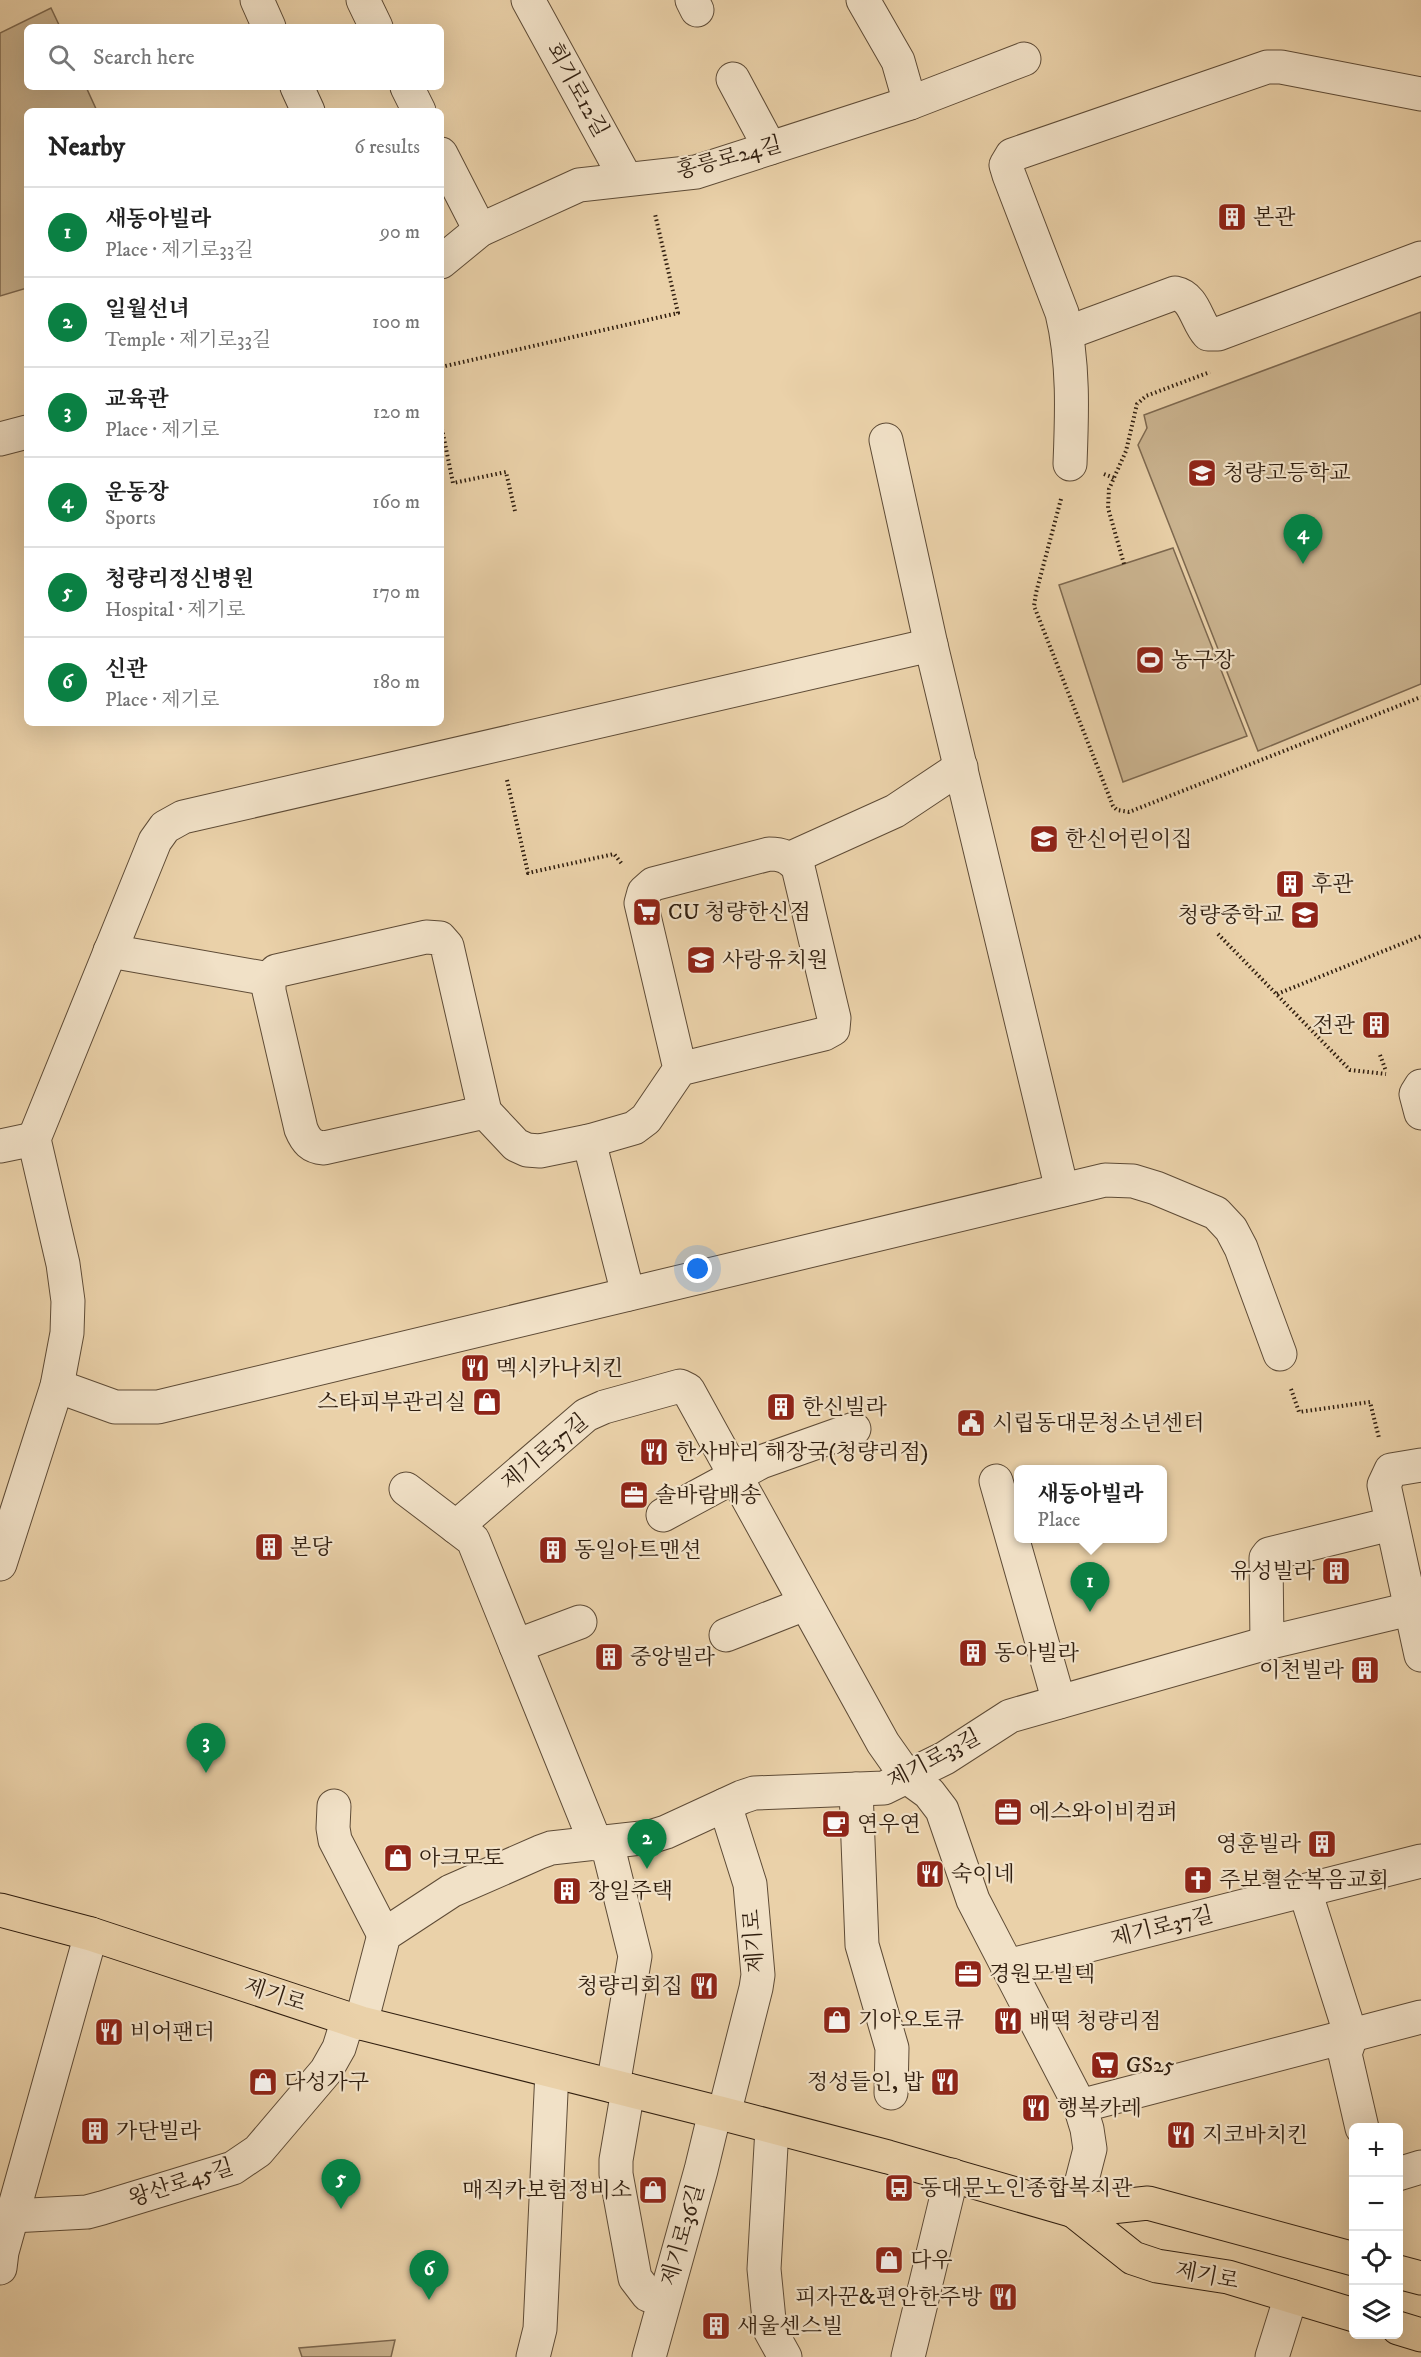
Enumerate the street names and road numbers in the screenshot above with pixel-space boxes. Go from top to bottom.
street label: 회기로12길 [540,38,614,142]
street label: 홍릉로24길 [673,131,785,185]
street label: 제기로37길 [496,1408,594,1496]
street label: 제기로33길 [883,1723,985,1795]
street label: 제기로37길 [1108,1901,1216,1953]
street label: 제기로 [738,1908,770,1974]
street label: 제기로 [241,1972,309,2018]
street label: 왕산로45길 [125,2153,237,2213]
street label: 제기로36길 [656,2181,710,2289]
street label: 제기로 [1173,2257,1241,2295]

